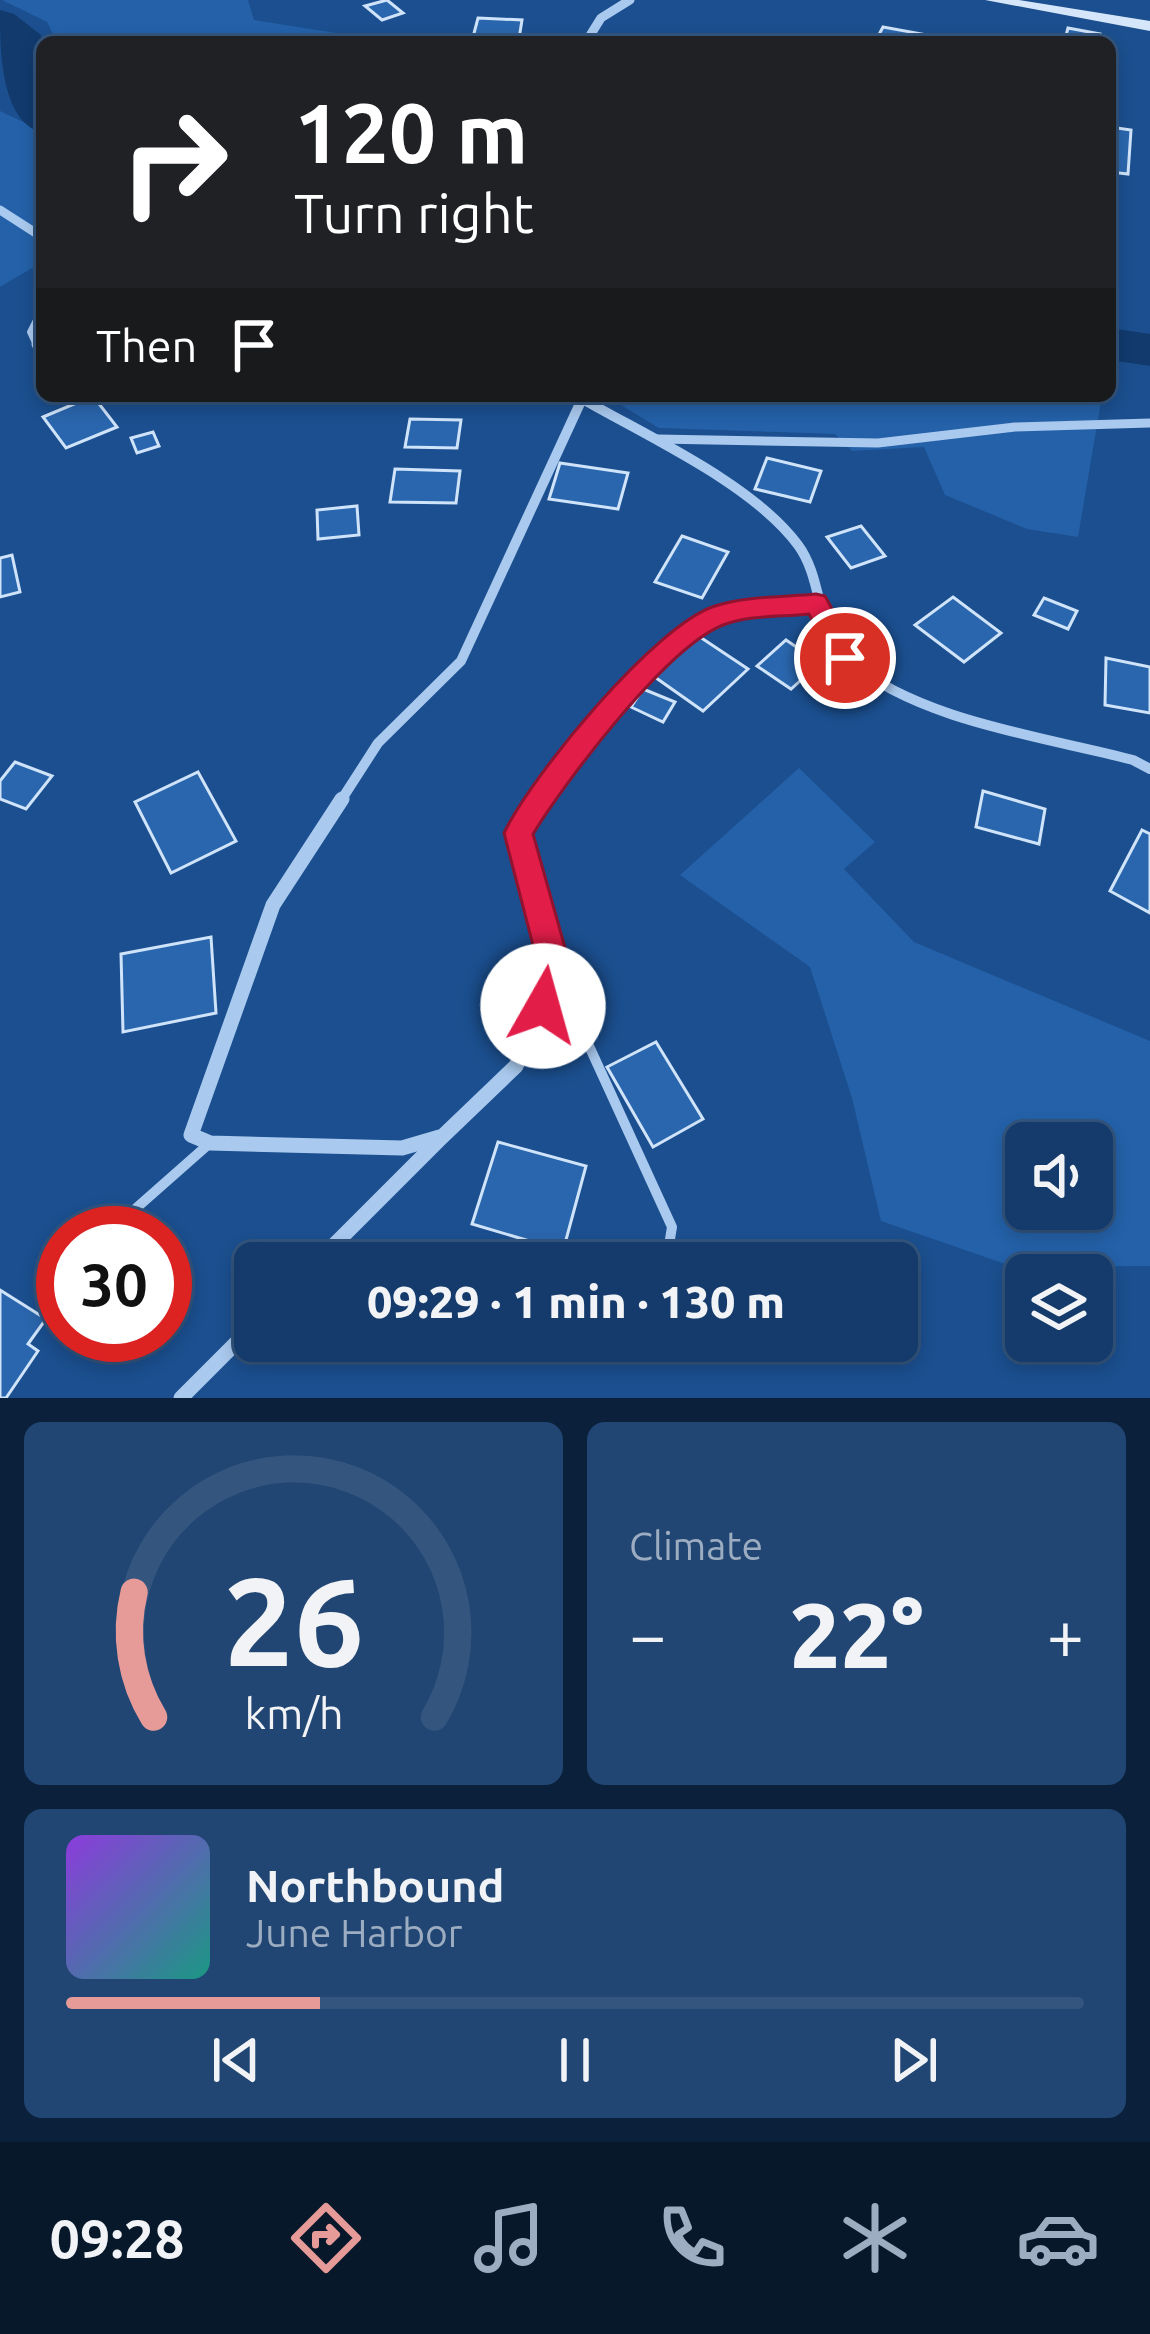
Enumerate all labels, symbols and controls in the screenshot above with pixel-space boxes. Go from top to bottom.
icon: right [96,84,252,240]
text: 120 m [294,85,528,179]
text: Turn right [294,183,534,243]
icon: arrive [221,312,287,378]
text: Then [96,320,197,371]
pin [794,607,896,709]
icon: arrive [812,625,878,691]
position arrow [480,943,606,1069]
map controls [1005,1122,1113,1362]
button: sound [1005,1122,1113,1230]
speed limit sign: 30 [36,1206,192,1362]
button: layers [1005,1254,1113,1362]
text: 09:29 · 1 min · 130 m [367,1276,785,1327]
text: Climate [629,1524,763,1567]
text: 26 [223,1550,364,1690]
text: 22° [789,1584,924,1685]
text: − [629,1597,666,1671]
text: + [1047,1597,1084,1671]
text: km/h [244,1688,343,1736]
text: Northbound [246,1860,505,1911]
text: June Harbor [246,1911,463,1954]
icon: previous [203,2027,269,2093]
icon: pause [542,2027,608,2093]
icon: next [881,2027,947,2093]
icon: directions [284,2196,368,2280]
icon: music [467,2196,551,2280]
icon: phone [650,2196,734,2280]
icon: climate [833,2196,917,2280]
icon: car [1016,2196,1100,2280]
text: 09:28 [50,2208,185,2268]

